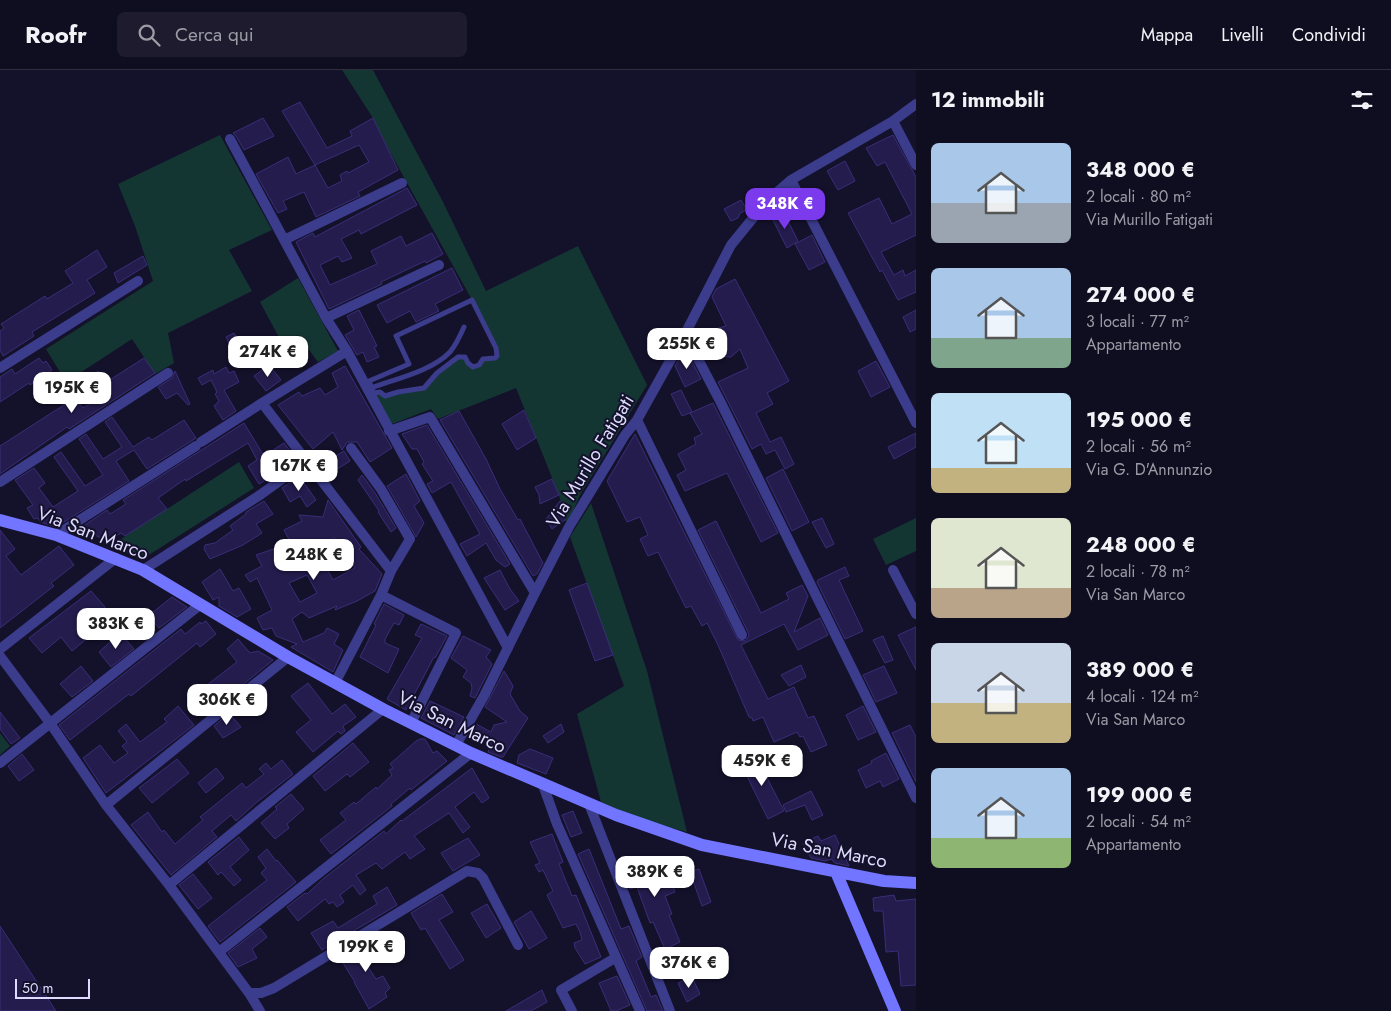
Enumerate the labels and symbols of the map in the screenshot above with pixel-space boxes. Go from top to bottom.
pin: 348K € [744,188,826,230]
pin: 255K € [646,328,728,370]
pin: 274K € [227,336,309,378]
pin: 195K € [31,372,113,414]
street label: Via Murillo Fatigati [540,389,640,533]
pin: 167K € [258,450,340,492]
street label: Via San Marco [33,499,153,567]
pin: 248K € [273,538,355,581]
pin: 383K € [75,608,157,650]
pin: 306K € [186,684,268,726]
street label: Via San Marco [393,684,511,760]
pin: 459K € [721,744,803,787]
street label: Via San Marco [769,826,889,874]
pin: 389K € [614,856,696,898]
pin: 199K € [325,930,407,973]
pin: 376K € [648,946,730,989]
scale bar [15,976,90,999]

